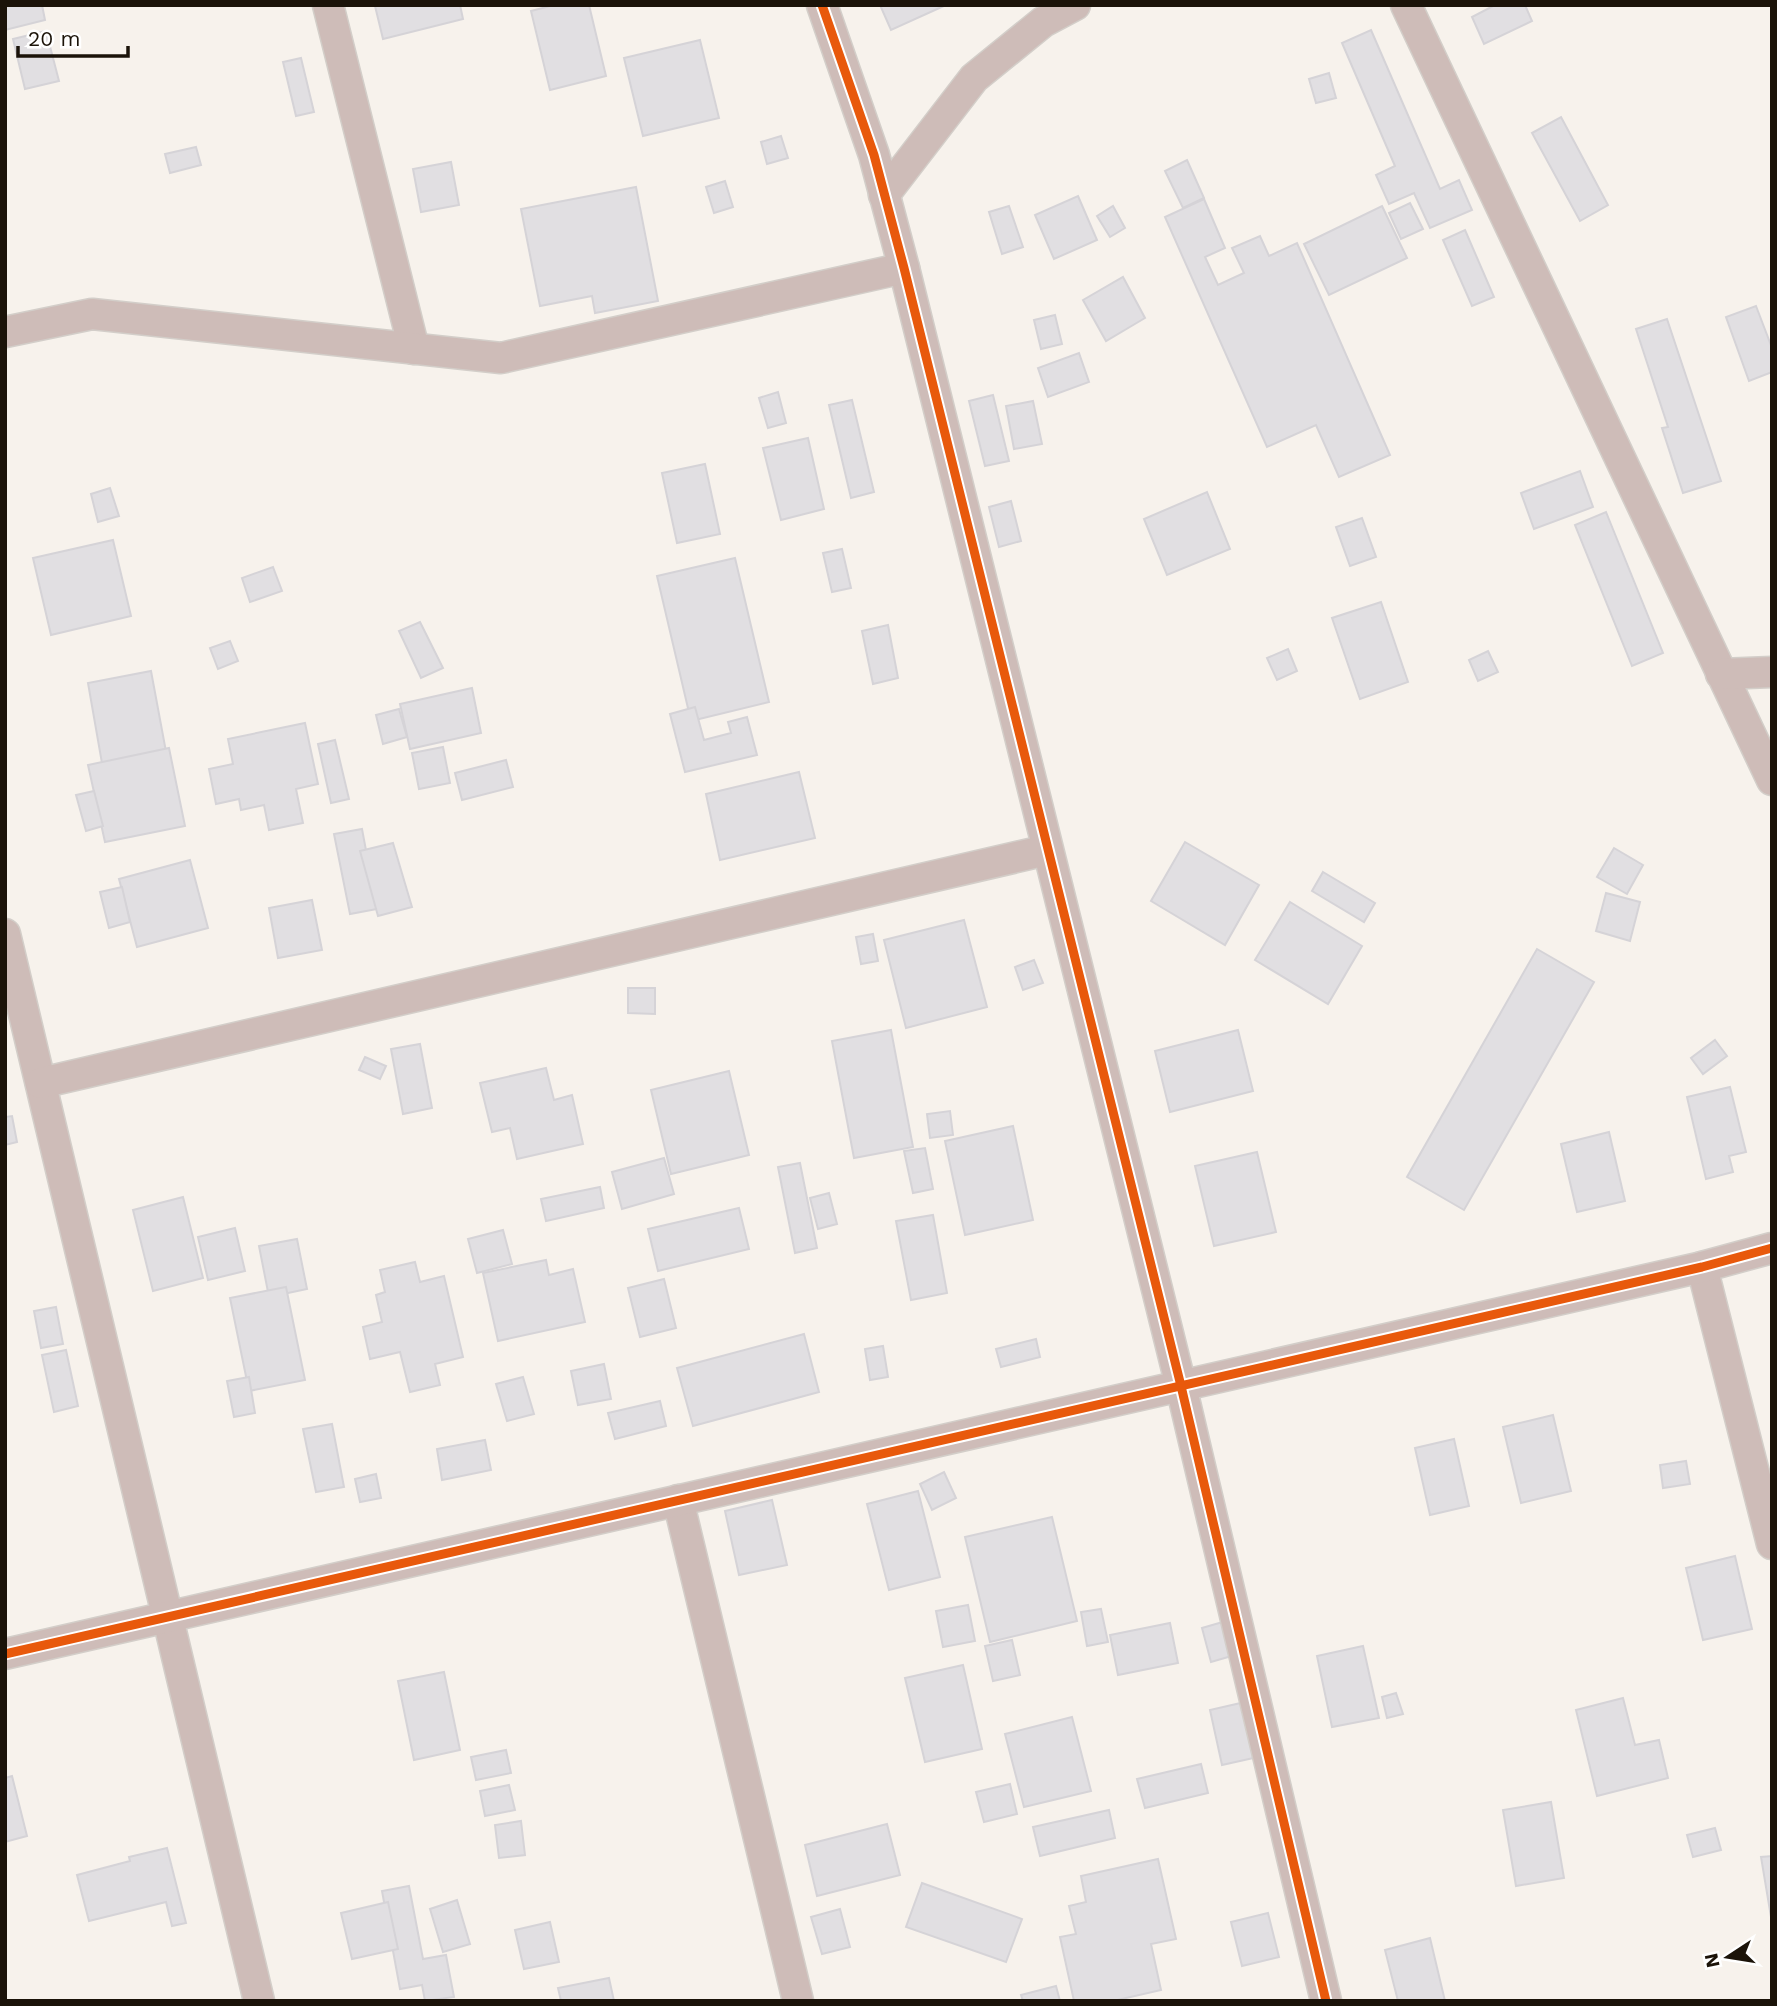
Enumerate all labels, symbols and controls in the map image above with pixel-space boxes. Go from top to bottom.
scale bar [18,14,128,58]
text: 20 m [28,26,80,51]
north arrow [1693,1922,1763,1992]
text: N [1699,1951,1725,1970]

